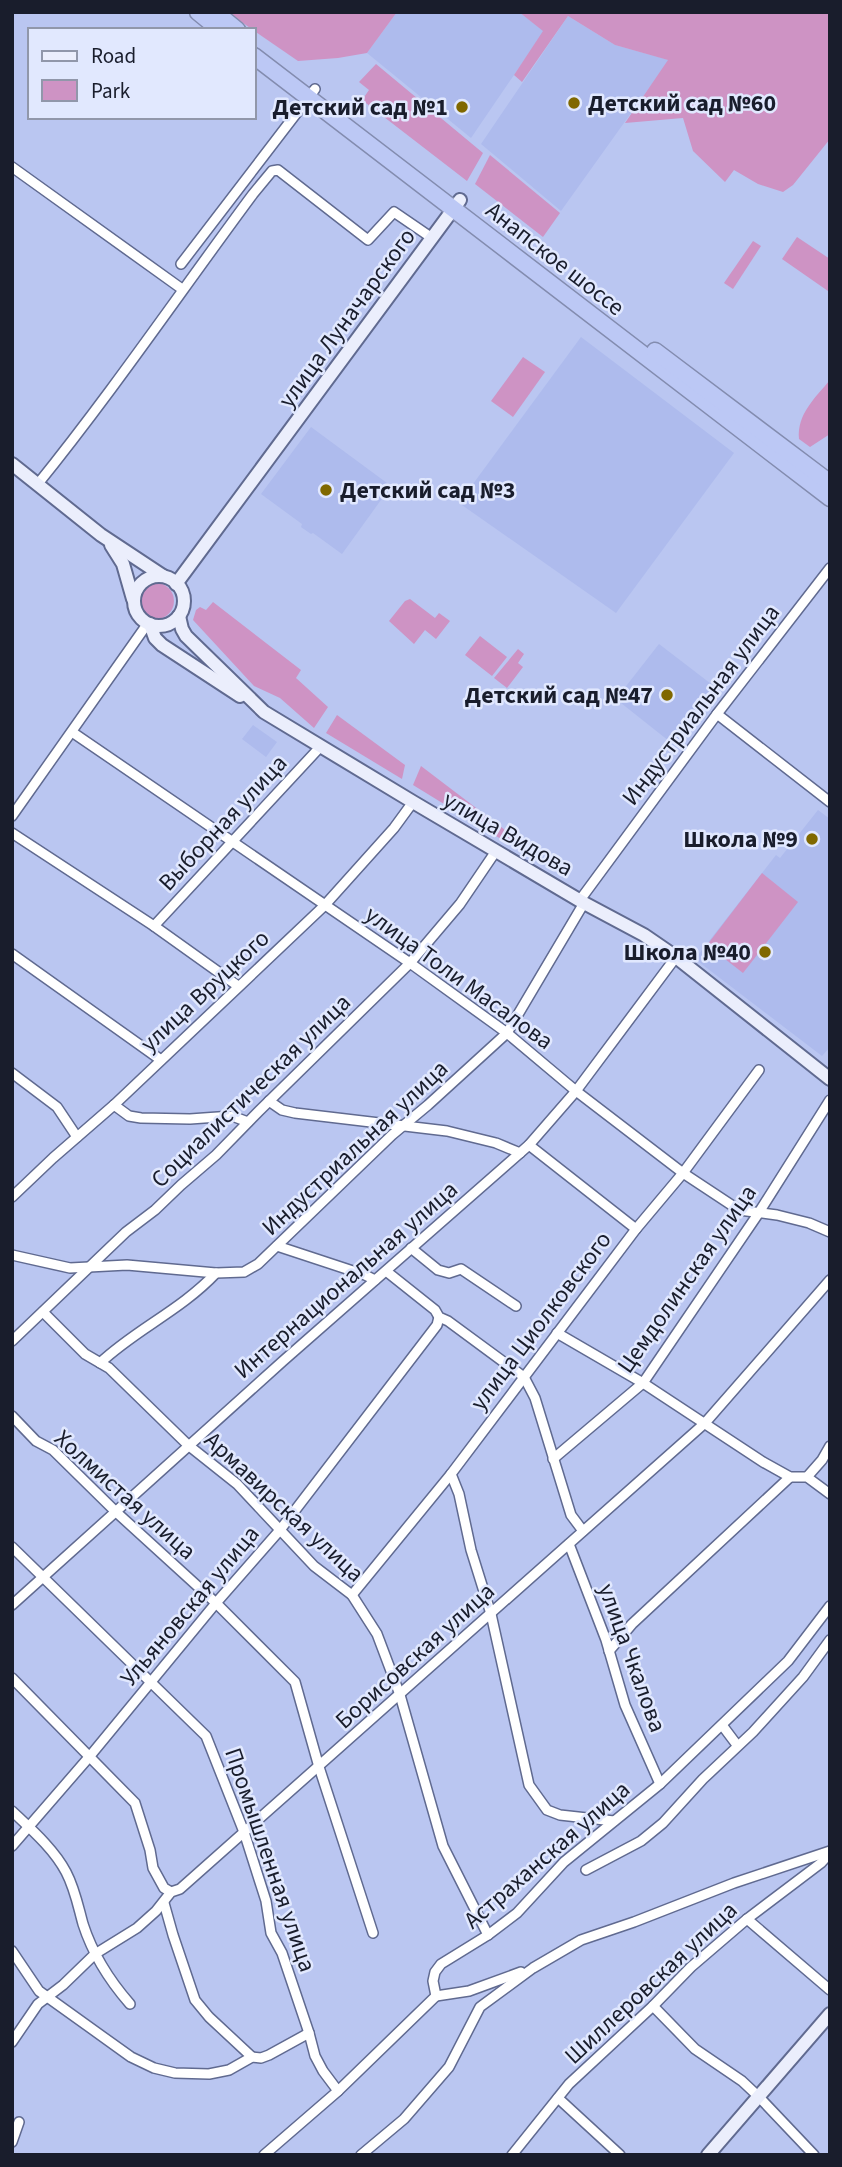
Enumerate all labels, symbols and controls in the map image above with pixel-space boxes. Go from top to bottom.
legend [28,28,256,119]
text: Road [91,41,136,71]
text: Park [91,76,131,106]
place label: Детский сад №60 [588,86,776,121]
place label: Детский сад №1 [273,90,448,125]
marker: Детский сад №60 [566,95,582,111]
marker: Детский сад №1 [454,99,470,115]
street label: Анапское шоссе [478,194,632,324]
street label: улица Луначарского [270,221,424,415]
place label: Детский сад №3 [340,473,516,508]
marker: Детский сад №3 [318,482,334,498]
street label: Индустриальная улица [614,597,788,813]
place label: Детский сад №47 [465,678,653,713]
marker: Детский сад №47 [659,687,675,703]
street label: Выборная улица [150,747,296,899]
street label: улица Видова [436,782,580,886]
place label: Школа №9 [683,822,798,857]
marker: Школа №9 [804,831,820,847]
street label: улица Толи Масалова [357,898,561,1058]
street label: улица Вруцкого [132,922,278,1060]
place label: Школа №40 [623,935,751,970]
marker: Школа №40 [757,944,773,960]
street label: Социалистическая улица [143,986,359,1196]
street label: Индустриальная улица [254,1052,456,1244]
street label: Интернациональная улица [226,1173,466,1387]
street label: Цемдолинская улица [609,1178,765,1380]
street label: улица Циолковского [462,1224,620,1418]
street label: Холмистая улица [46,1422,204,1568]
street label: Армавирская улица [196,1423,372,1591]
street label: Ульяновская улица [112,1518,268,1694]
street label: Борисовская улица [327,1575,503,1737]
street label: улица Чкалова [589,1579,675,1737]
street label: Промышленная улица [215,1743,325,1977]
street label: Астраханская улица [456,1773,638,1937]
street label: Шиллеровская улица [557,1893,745,2073]

